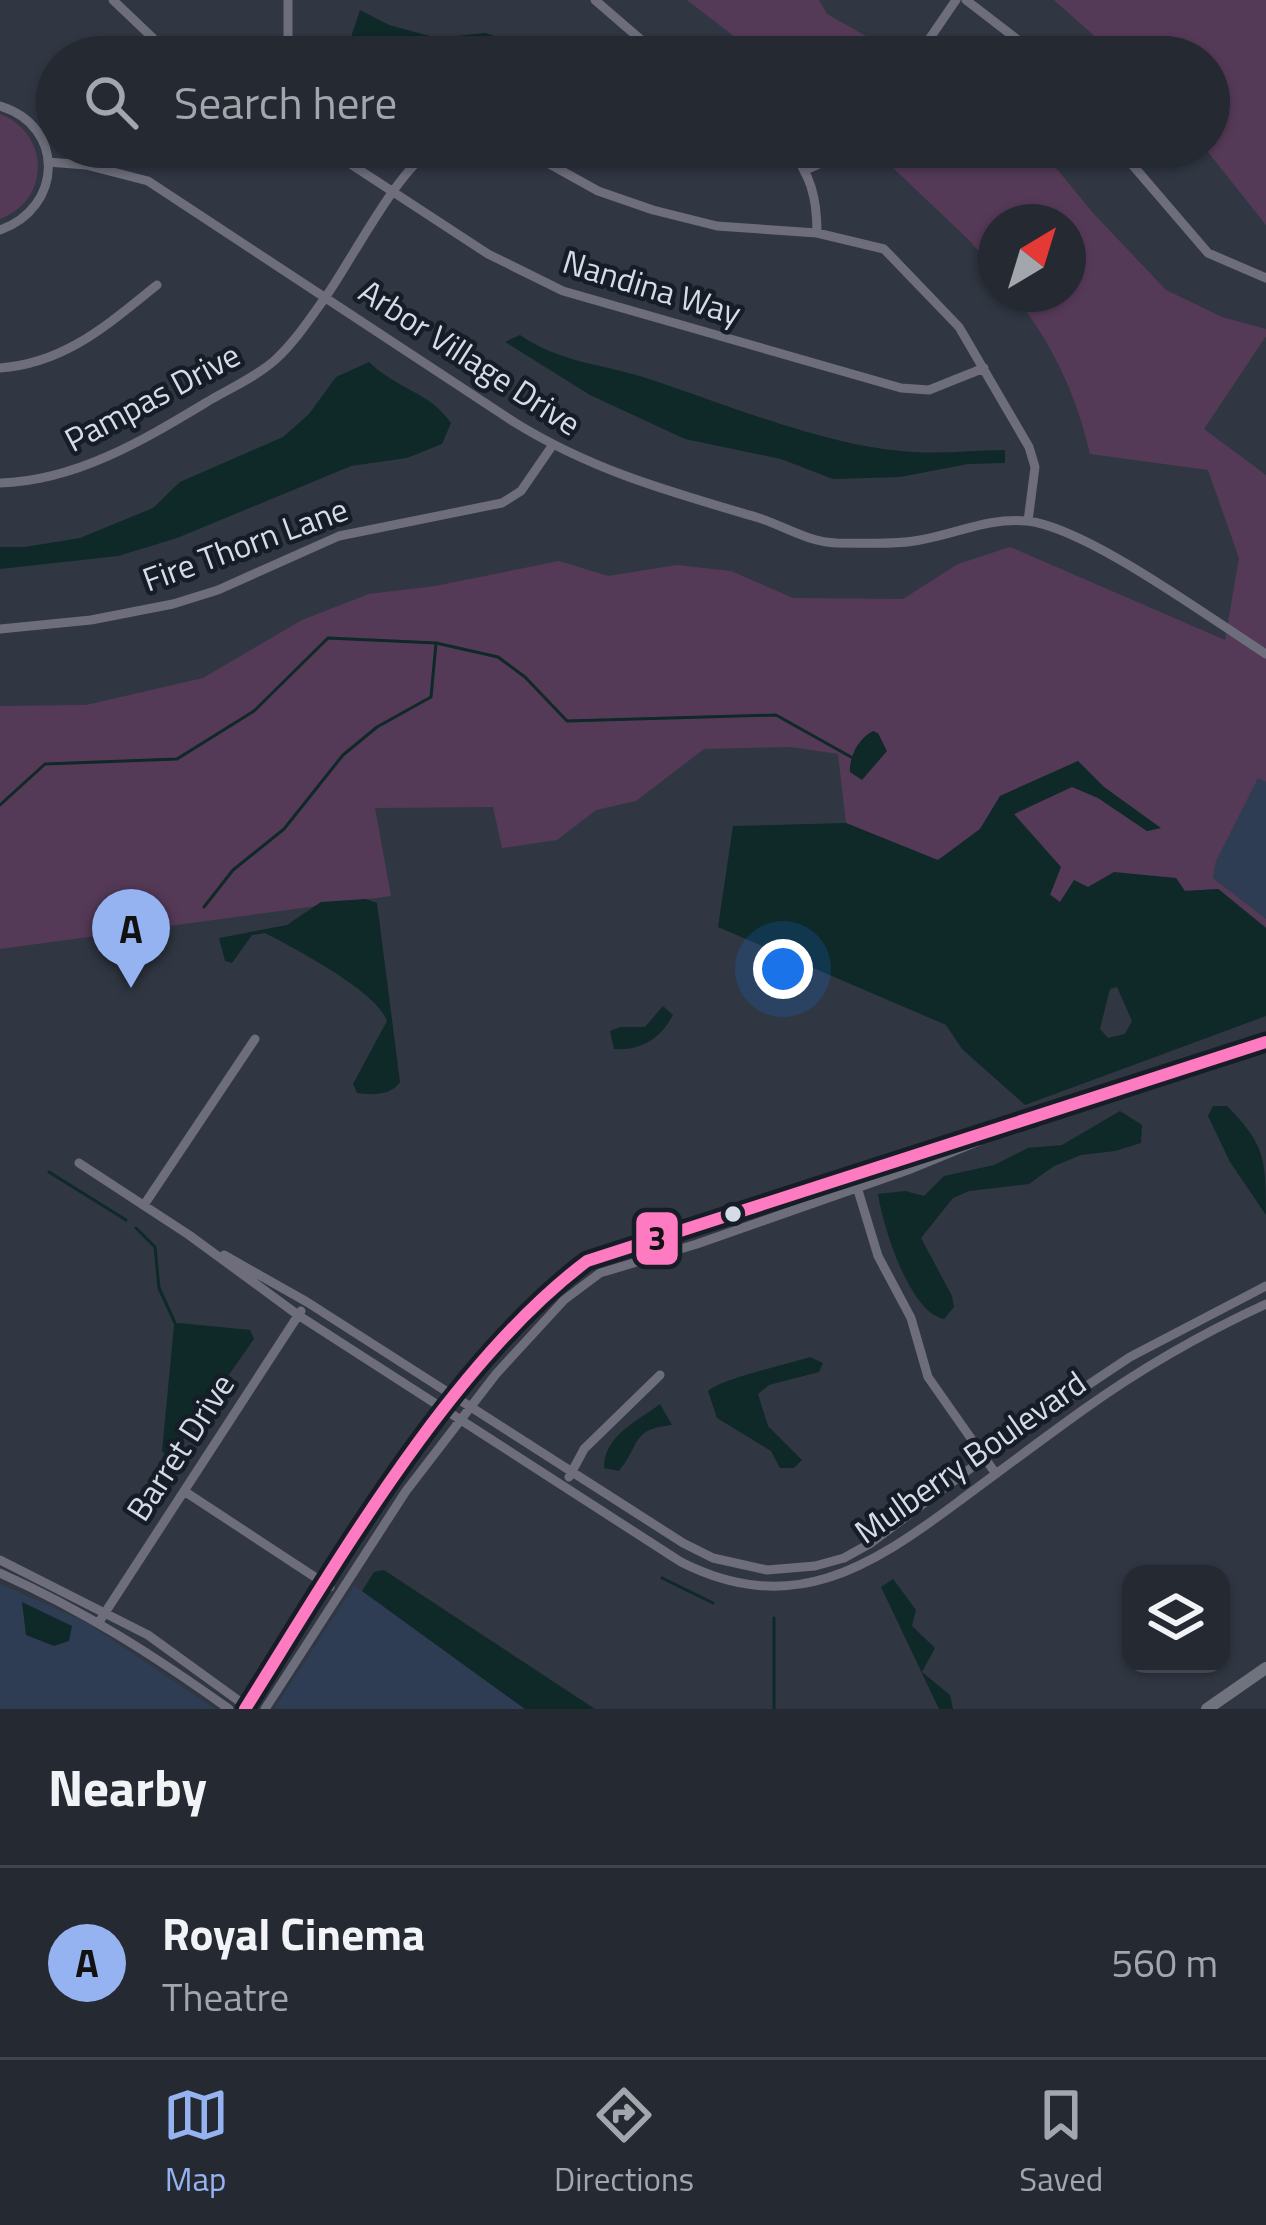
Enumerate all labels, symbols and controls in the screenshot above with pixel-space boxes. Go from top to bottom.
search box [36,36,1230,168]
text: Search here [174,68,397,136]
icon: search [78,69,144,135]
north arrow [978,204,1086,312]
street label: Nandina Way [557,236,747,338]
street label: Arbor Village Drive [349,266,591,448]
street label: Pampas Drive [55,330,249,464]
street label: Fire Thorn Lane [135,484,355,604]
pin: A [92,889,170,988]
your location [753,939,813,999]
unlabelled marker [722,1203,744,1225]
line badge: 3 [634,1210,680,1267]
text: 3 [648,1213,666,1263]
street label: Mulberry Boulevard [844,1358,1096,1556]
street label: Barret Drive [114,1363,246,1531]
map controls [1122,1565,1230,1673]
button: layers [1122,1565,1230,1673]
text: Nearby [48,1748,207,1826]
text: Royal Cinema [162,1899,425,1967]
text: A [75,1933,99,1992]
text: 560 m [1111,1933,1218,1992]
text: Theatre [162,1967,289,2026]
tab: Map [163,2082,229,2204]
tab: Directions [554,2082,694,2204]
tab: Saved [1019,2082,1103,2204]

